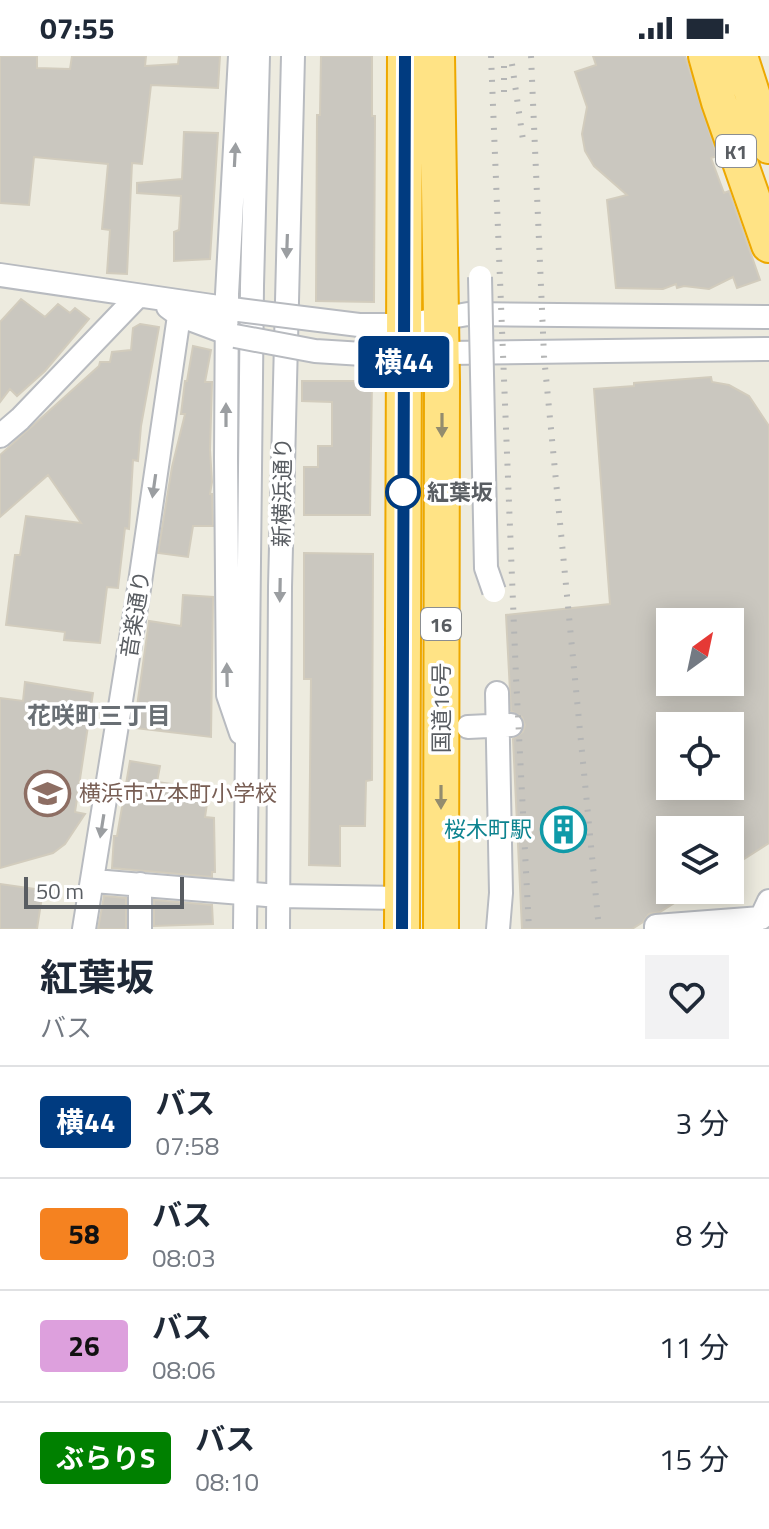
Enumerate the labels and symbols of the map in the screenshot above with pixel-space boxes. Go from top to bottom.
road number: K1 [716,135,756,167]
one-way arrow [229,142,242,167]
one-way arrow [280,234,293,259]
line badge: 横44 [358,336,450,388]
one-way arrow [220,402,232,427]
one-way arrow [436,413,448,438]
street label: 新横浜通り [264,437,300,547]
one-way arrow [147,474,160,499]
marker: 紅葉坂 [386,475,420,509]
place label: 紅葉坂 [427,475,493,509]
street label: 音楽通り [111,568,159,660]
one-way arrow [274,578,286,603]
road number: 16 [421,608,461,640]
north arrow [656,608,744,696]
one-way arrow [221,662,234,687]
street label: 国道16号 [424,663,458,753]
district label: 花咲町三丁目 [27,697,171,733]
school or university icon: 横浜市立本町小学校 [24,769,72,817]
place label: 横浜市立本町小学校 [79,776,277,810]
one-way arrow [435,785,447,810]
building icon: 桜木町駅 [539,805,587,853]
place label: 桜木町駅 [444,812,532,846]
one-way arrow [95,814,108,839]
scale bar [24,873,184,909]

